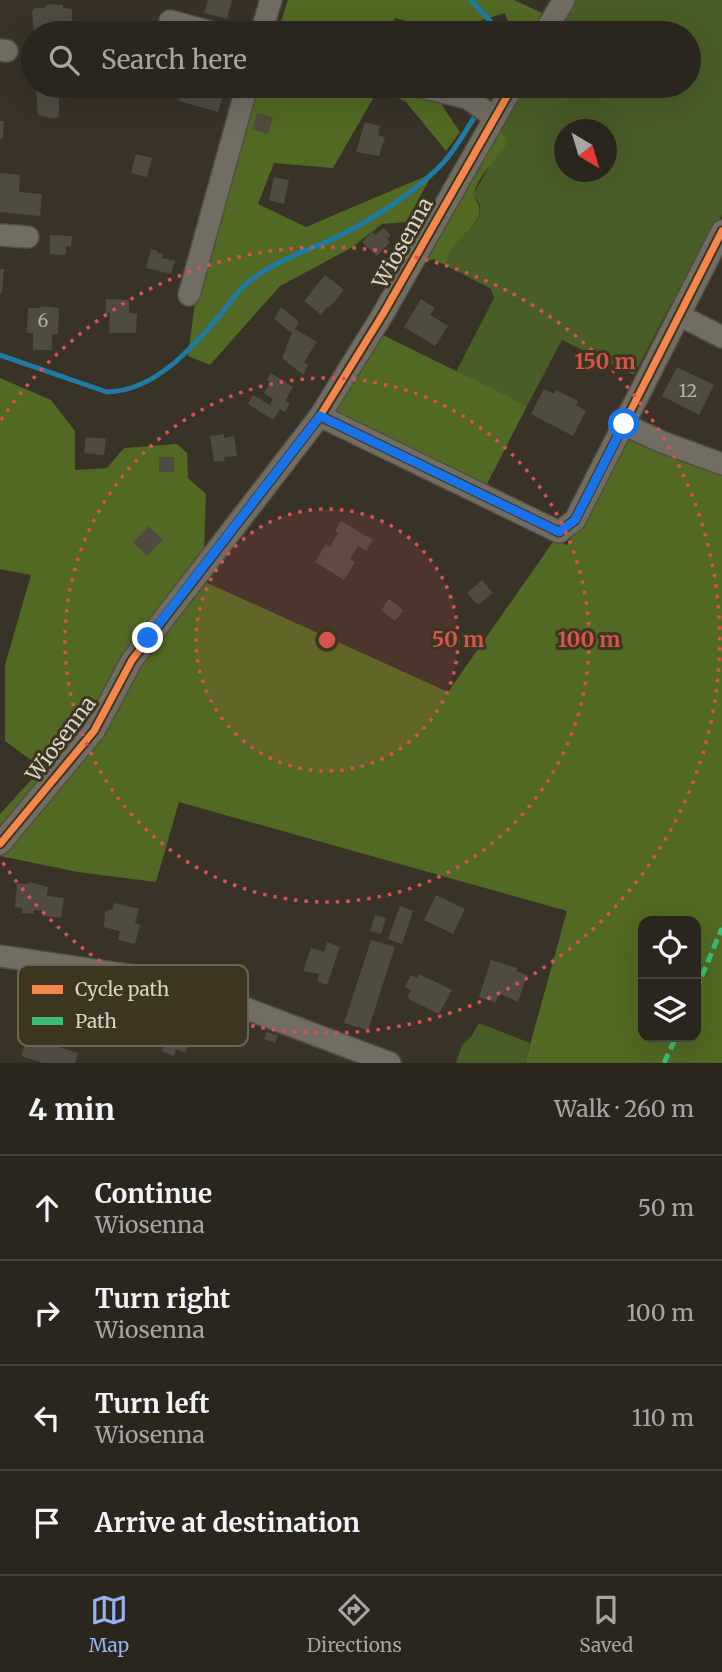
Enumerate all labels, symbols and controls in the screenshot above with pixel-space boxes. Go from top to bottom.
search box [21,21,701,98]
icon: search [45,41,83,79]
text: Search here [101,43,247,76]
north arrow [554,119,617,182]
street label: Wiosenna [366,192,439,294]
house number: 6 [38,309,49,332]
text: 150 m [574,348,636,375]
house number: 12 [679,379,697,402]
route start [608,408,639,439]
route end [132,622,163,653]
text: 50 m [432,626,484,653]
text: 100 m [558,626,620,653]
centre of rings [315,628,339,652]
street label: Wiosenna [19,691,102,788]
map controls [638,916,701,1042]
button: locate [638,916,701,979]
legend [18,965,248,1046]
text: Cycle path [75,977,170,1001]
button: layers [638,979,701,1042]
text: Path [75,1009,117,1033]
text: 4 min [28,1090,115,1128]
text: Walk · 260 m [554,1094,694,1123]
text: Continue [95,1177,212,1210]
icon: ahead [28,1189,66,1227]
text: 50 m [638,1193,694,1222]
text: Wiosenna [95,1210,205,1239]
text: Turn right [95,1282,230,1315]
icon: right [28,1294,66,1332]
text: 100 m [626,1298,694,1327]
text: Wiosenna [95,1315,205,1344]
text: Turn left [95,1387,209,1420]
icon: left [28,1399,66,1437]
text: 110 m [632,1403,694,1432]
text: Wiosenna [95,1420,205,1449]
icon: arrive [28,1504,66,1542]
text: Arrive at destination [95,1506,360,1539]
tab: Map [89,1591,129,1657]
tab: Directions [307,1591,402,1657]
tab: Saved [579,1591,633,1657]

